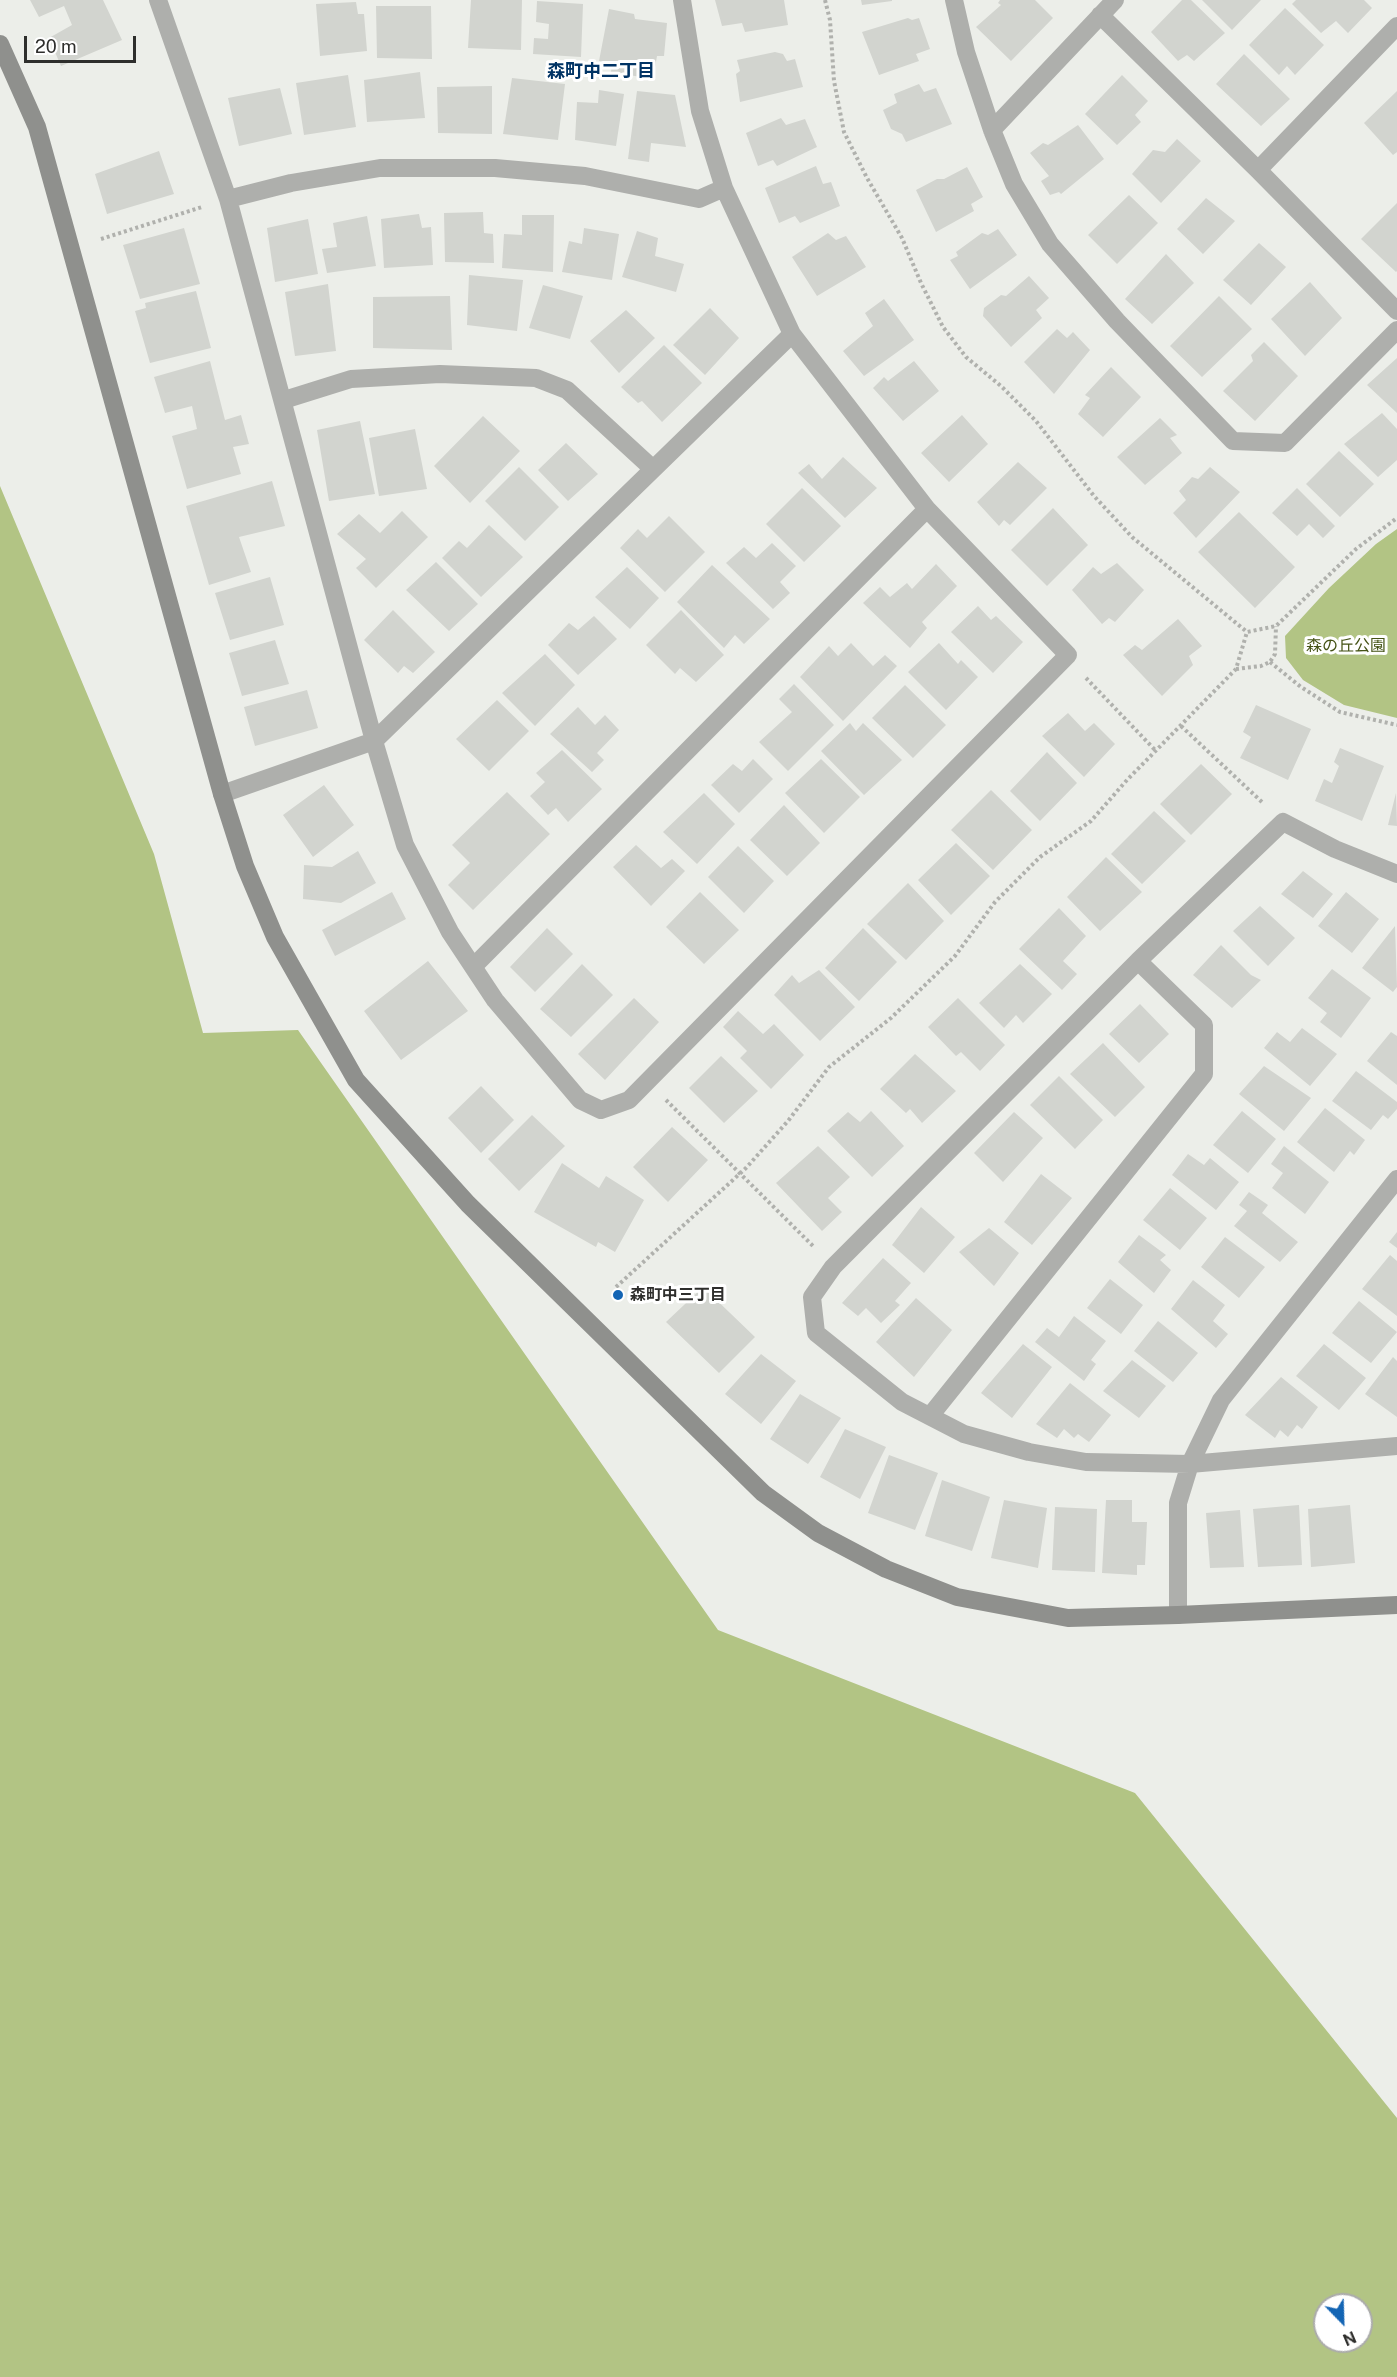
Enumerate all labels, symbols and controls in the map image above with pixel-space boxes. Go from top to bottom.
scale bar [27,24,140,62]
text: 20 m [35,36,77,57]
district label: 森町中二丁目 [547,60,655,82]
park label: 森の丘公園 [1306,636,1386,656]
place label: 森町中三丁目 [630,1285,726,1305]
marker: 森町中三丁目 [611,1288,625,1302]
north arrow [1313,2293,1373,2353]
text: N [1340,2327,1359,2349]

